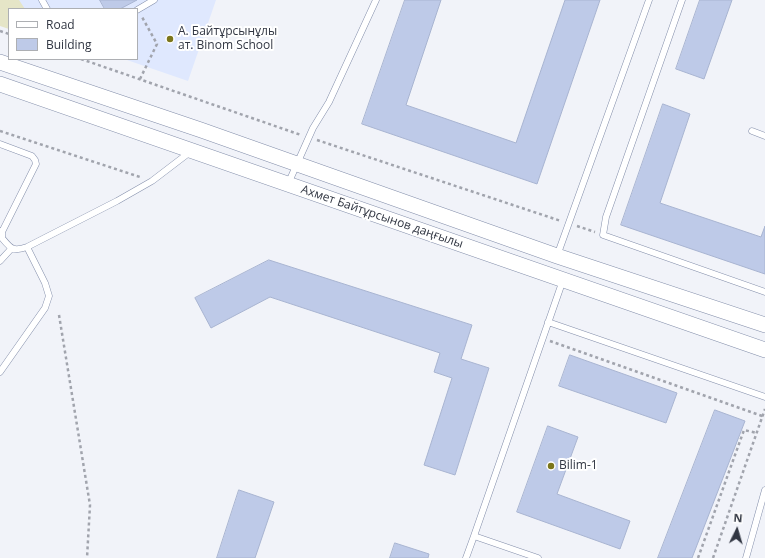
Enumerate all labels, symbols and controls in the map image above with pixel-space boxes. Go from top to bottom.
legend [8,8,138,60]
text: Road [46,16,75,33]
place label: А. Байтұрсынұлы ат. Binom School [178,25,277,53]
marker: А. Байтұрсынұлы ат. Binom School [165,34,175,44]
text: Building [46,36,91,53]
street label: Ахмет Байтұрсынов даңғылы [299,182,465,252]
place label: Bilim-1 [559,459,598,473]
marker: Bilim-1 [546,461,556,471]
north arrow [717,510,757,550]
text: N [733,510,743,525]

